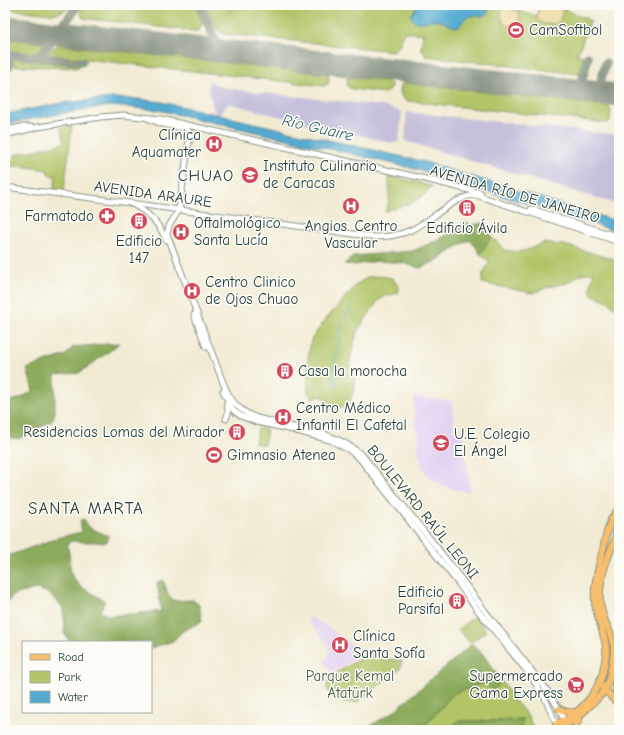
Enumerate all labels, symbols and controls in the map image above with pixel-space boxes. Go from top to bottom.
sports icon: CamSoftbol [506,20,526,40]
place label: CamSoftbol [529,21,602,39]
water label: Río Guaire [280,111,355,145]
place label: Clínica Aquamater [132,126,201,161]
hospital icon: Clínica Aquamater [204,134,224,154]
place label: Instituto Culinario de Caracas [263,157,377,192]
street label: AVENIDA RÍO DE JANEIRO [428,160,602,227]
school or university icon: Instituto Culinario de Caracas [240,165,260,185]
district label: CHUAO [178,167,234,185]
street label: AVENIDA ARAURE [93,177,213,211]
hospital icon: Angios. Centro Vascular [341,196,361,216]
building icon: Edificio Ávila [457,198,477,218]
pharmacy icon: Farmatodo [97,206,117,226]
place label: Farmatodo [25,207,94,225]
building icon: Edificio 147 [129,211,149,231]
place label: Oftalmológico Santa Lucía [194,214,281,249]
place label: Angios. Centro Vascular [305,217,397,252]
place label: Edificio Ávila [427,218,508,237]
hospital icon: Oftalmológico Santa Lucía [171,222,191,242]
place label: Edificio 147 [116,232,162,267]
place label: Centro Clinico de Ojos Chuao [205,273,298,308]
hospital icon: Centro Clinico de Ojos Chuao [182,281,202,301]
building icon: Casa la morocha [275,361,295,381]
place label: Casa la morocha [298,362,407,380]
place label: Centro Médico Infantil El Cafetal [296,399,407,434]
hospital icon: Centro Médico Infantil El Cafetal [273,407,293,427]
building icon: Residencias Lomas del Mirador [227,422,247,442]
place label: Residencias Lomas del Mirador [23,423,224,441]
place label: U.E. Colegio El Ángel [454,425,530,460]
school or university icon: U.E. Colegio El Ángel [431,433,451,453]
street label: BOULEVARD RAÚL LEONI [363,441,484,583]
sports icon: Gimnasio Atenea [204,445,224,465]
place label: Gimnasio Atenea [227,446,336,464]
district label: SANTA MARTA [28,499,144,518]
place label: Edificio Parsifal [397,583,444,618]
building icon: Edificio Parsifal [447,591,467,611]
place label: Clínica Santa Sofía [353,627,425,662]
hospital icon: Clínica Santa Sofía [330,635,350,655]
legend [22,641,152,713]
text: Road [58,650,84,664]
park label: Parque Kemal Atatürk [306,667,394,702]
place label: Supermercado Gama Express [469,667,563,702]
text: Park [58,670,81,684]
supermarket icon: Supermercado Gama Express [566,675,586,695]
text: Water [58,690,88,704]

